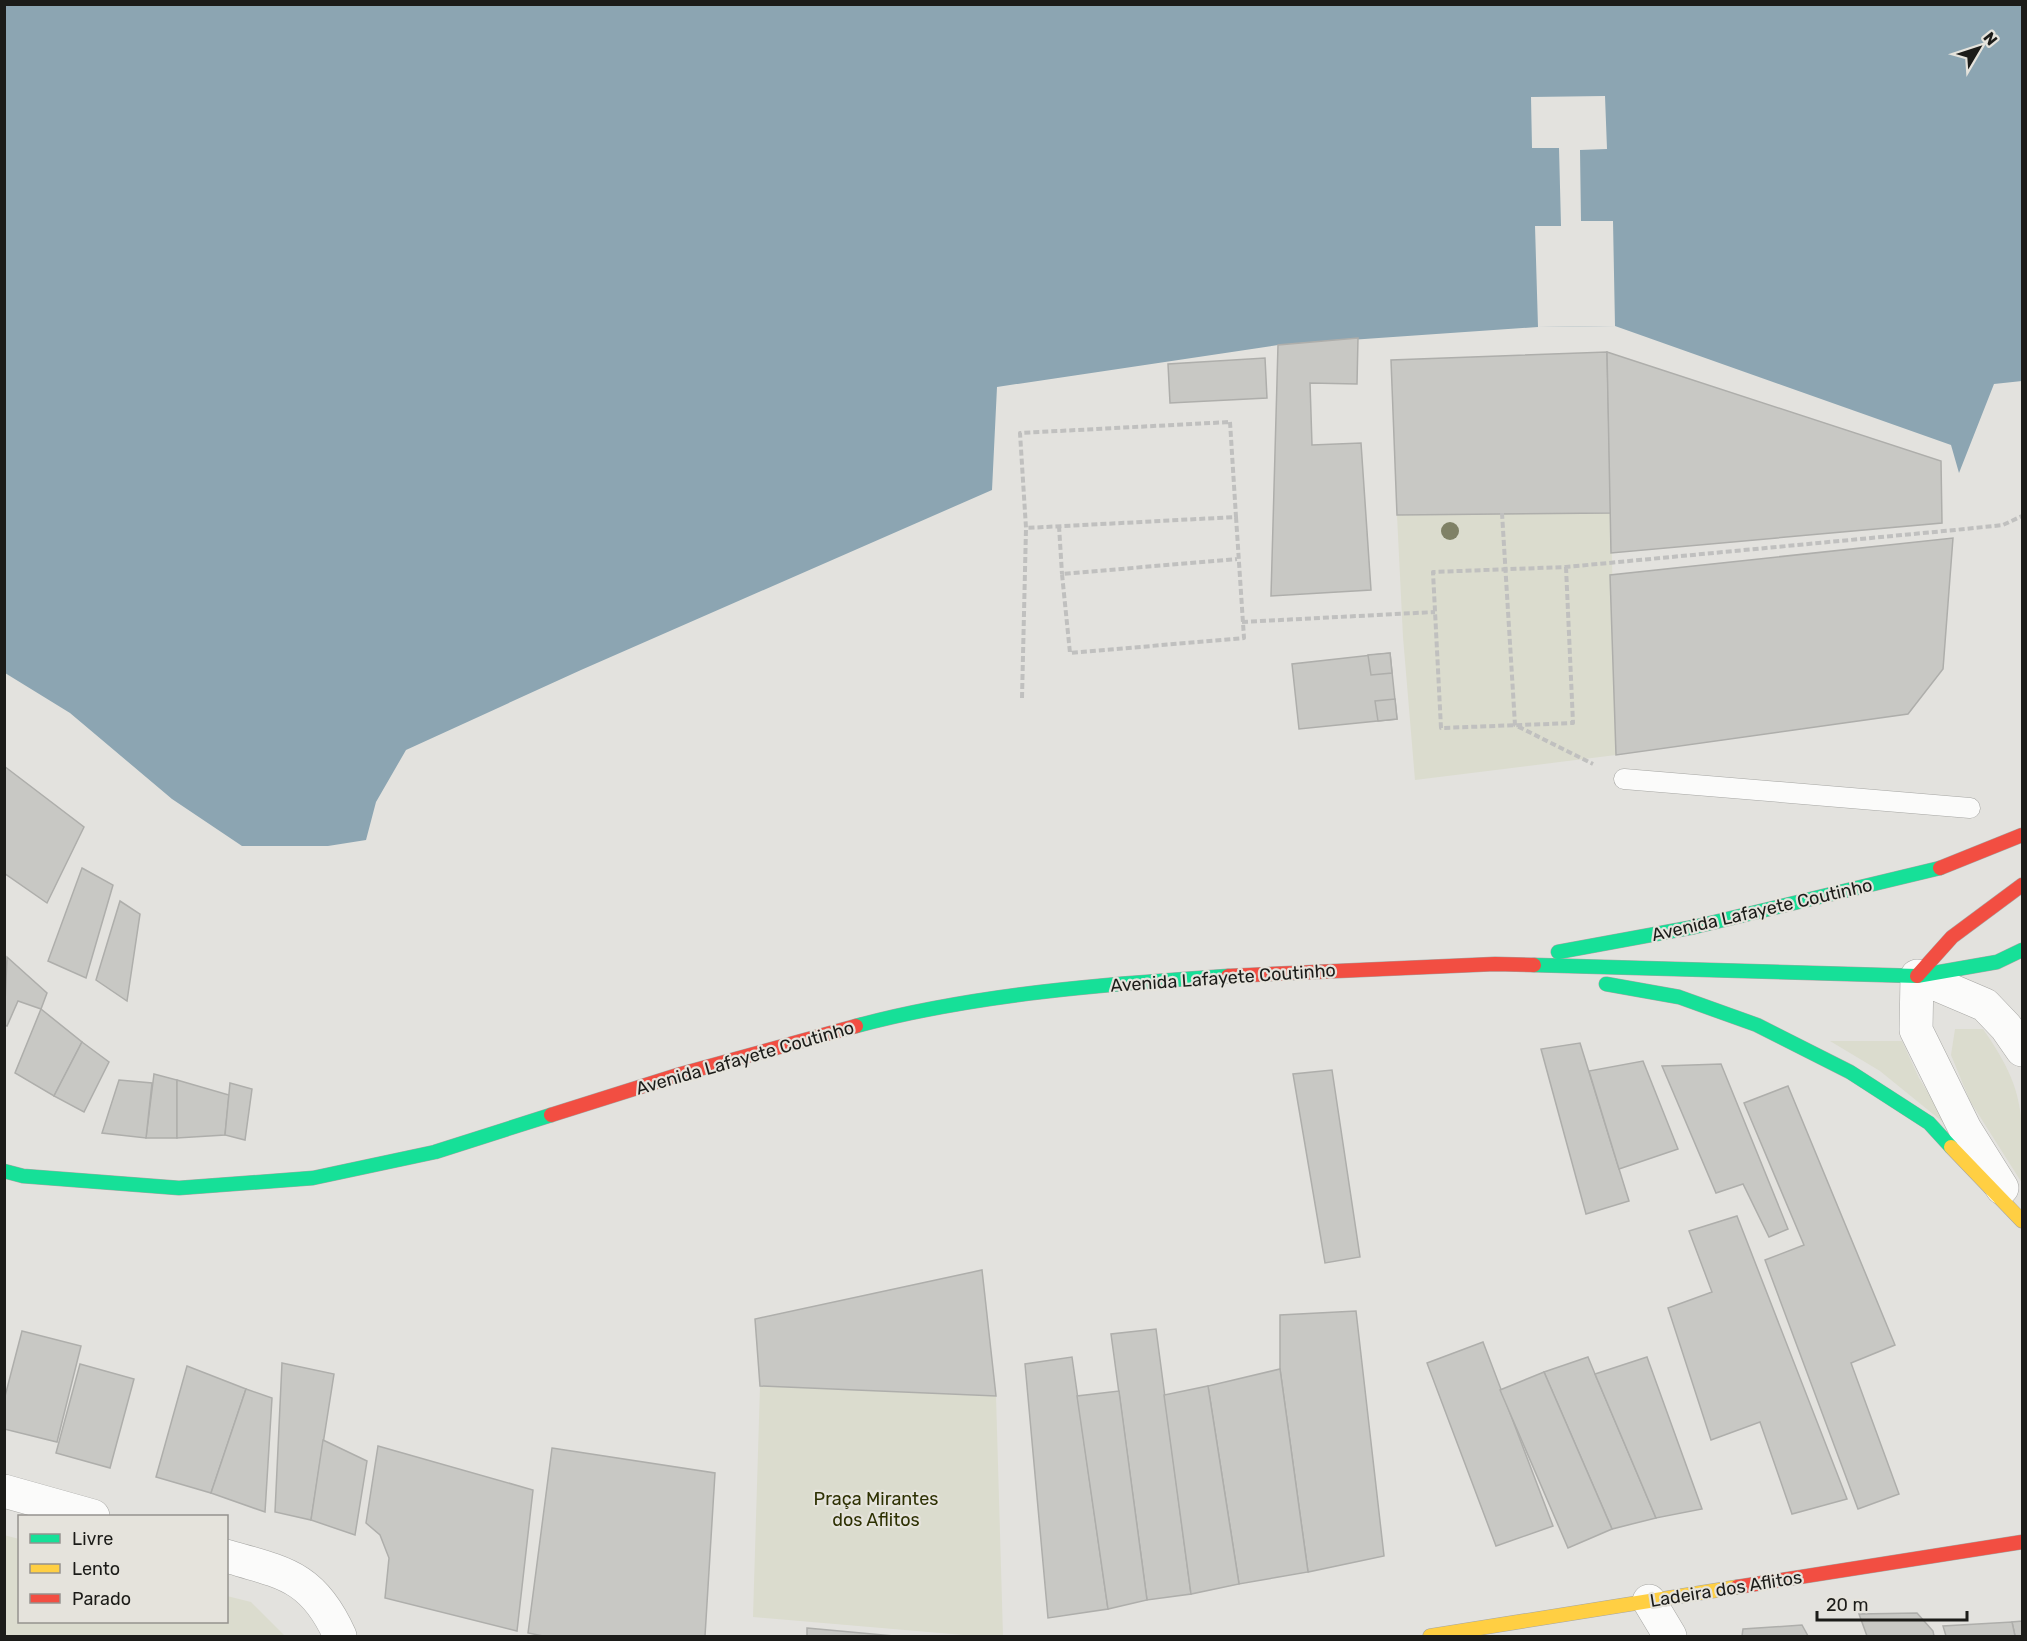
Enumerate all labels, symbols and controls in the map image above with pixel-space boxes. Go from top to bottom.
north arrow [1949,18,2009,78]
text: N [1979,28,2001,49]
street label: Avenida Lafayete Coutinho [1649,874,1875,946]
street label: Avenida Lafayete Coutinho [1110,959,1336,997]
street label: Avenida Lafayete Coutinho [633,1016,857,1100]
park label: Praça Mirantes dos Aflitos [814,1488,938,1531]
legend [18,1515,228,1623]
text: Livre [72,1528,113,1550]
text: Lento [72,1558,120,1580]
street label: Ladeira dos Aflitos [1648,1566,1804,1612]
scale bar [1817,1584,1967,1622]
text: Parado [72,1588,131,1610]
text: 20 m [1826,1594,1868,1616]

